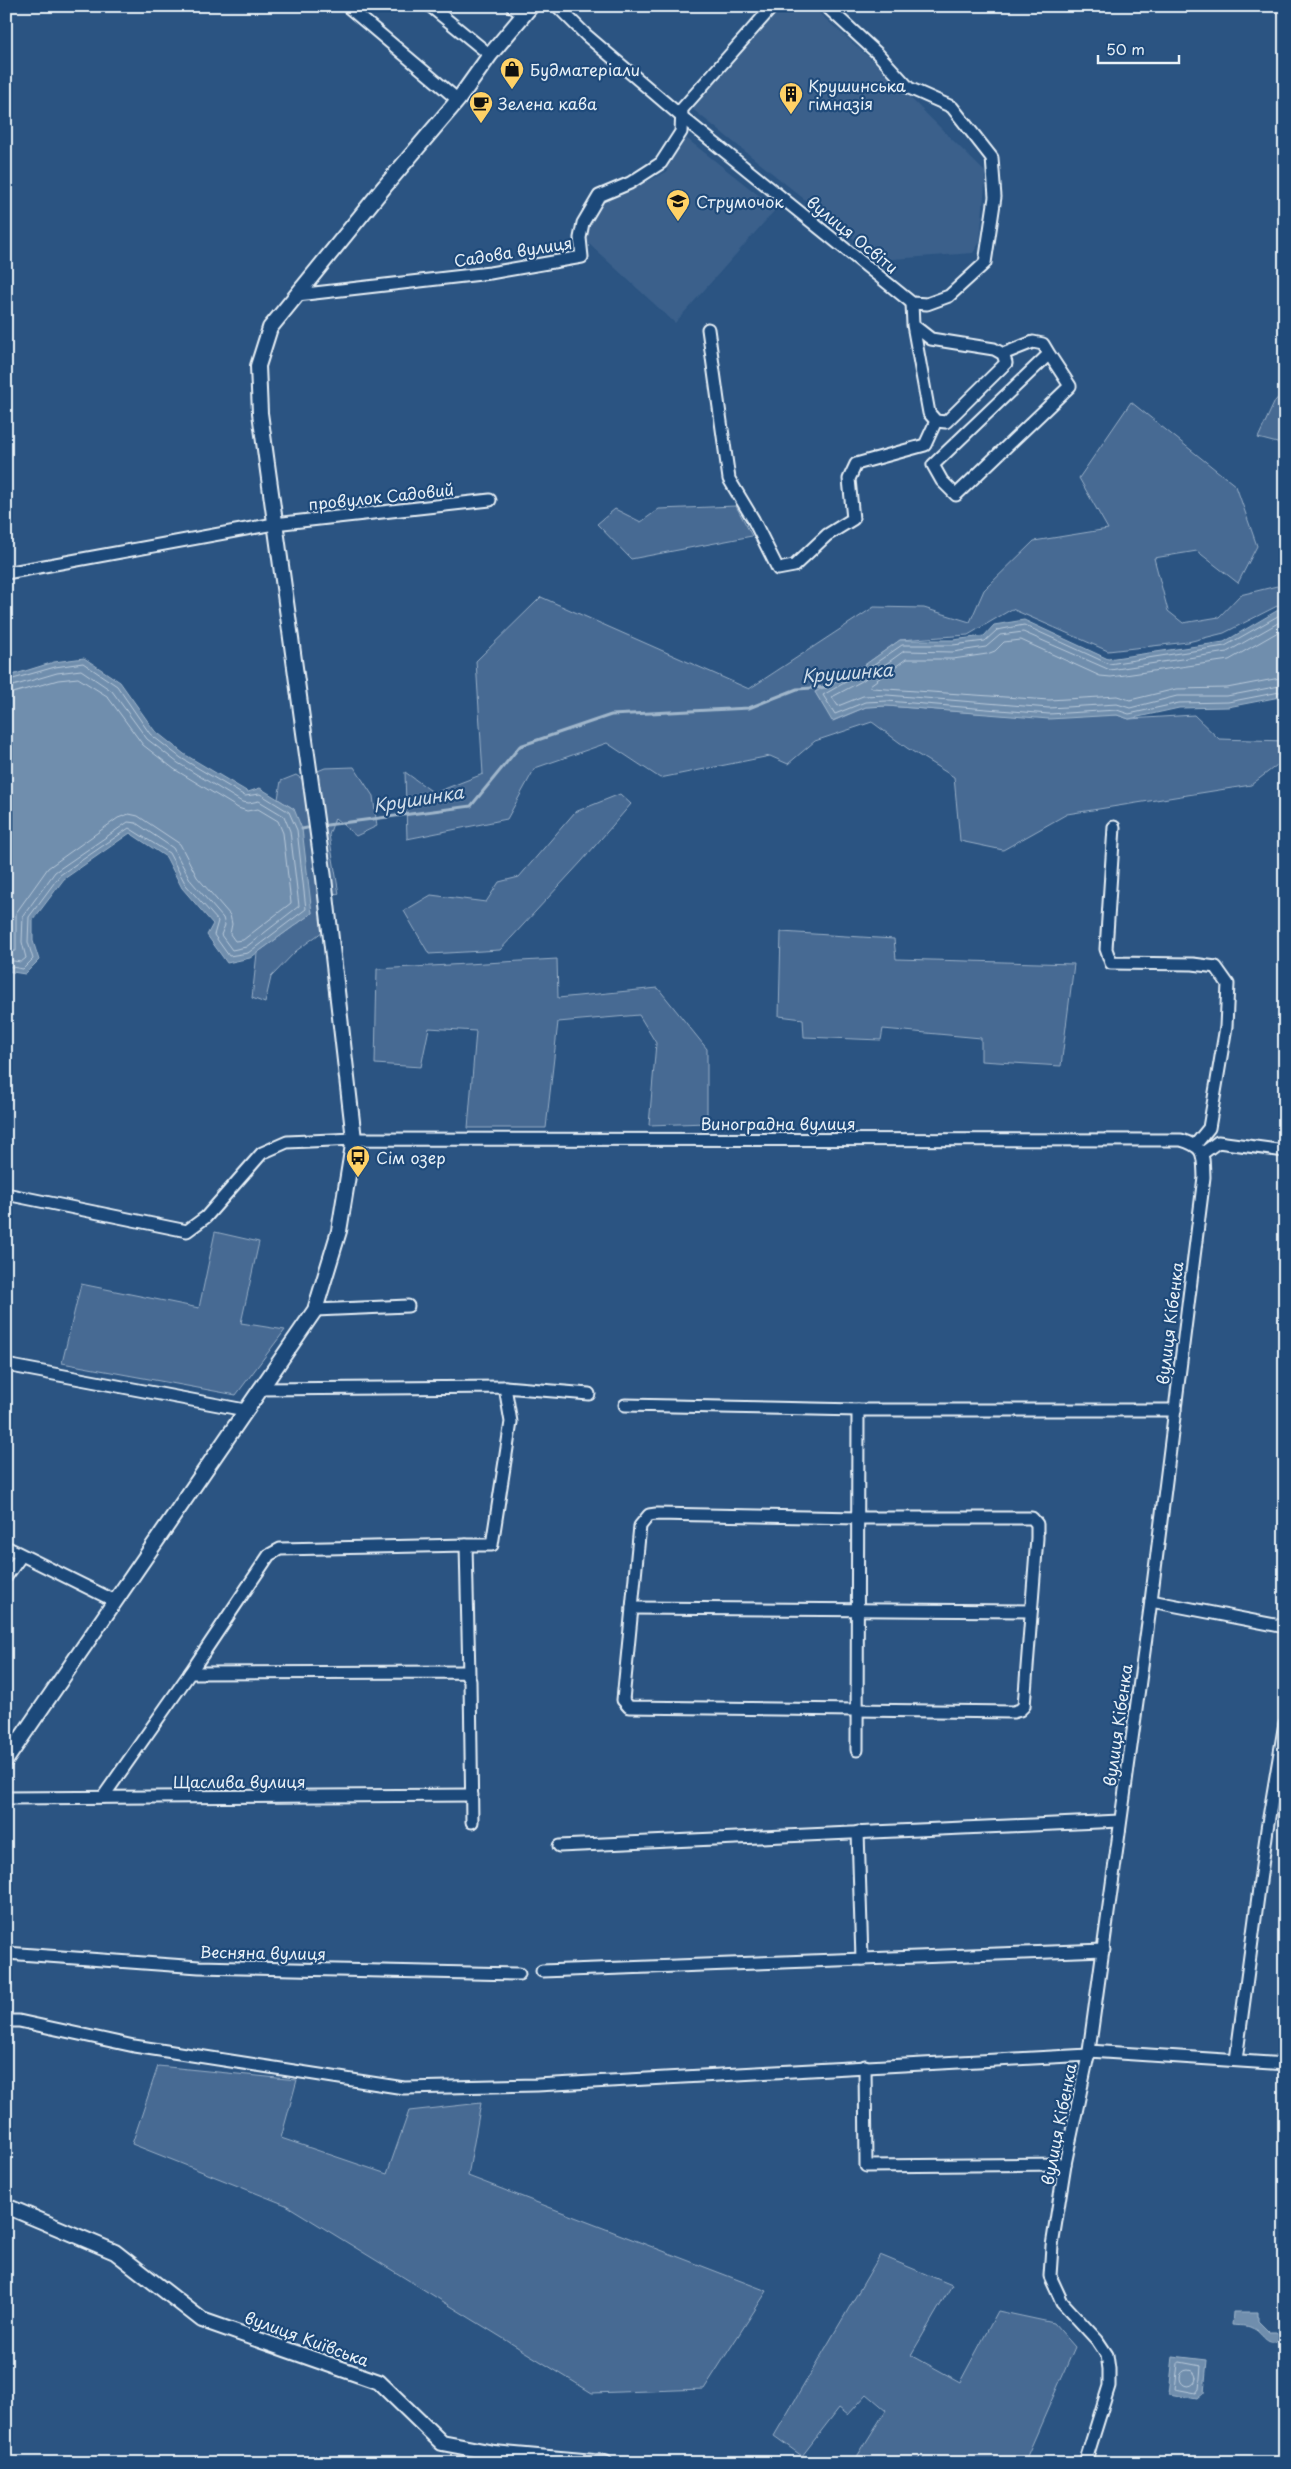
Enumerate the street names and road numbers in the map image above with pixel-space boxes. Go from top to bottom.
street label: вулиця Освіти [802,190,904,278]
street label: Садова вулиця [452,230,574,272]
street label: провулок Садовий [307,476,455,516]
street label: Виноградна вулиця [700,1111,856,1135]
street label: вулиця Кібенка [1150,1260,1188,1386]
street label: вулиця Кібенка [1097,1662,1137,1788]
street label: Щаслива вулиця [172,1769,306,1793]
street label: Весняна вулиця [200,1939,326,1965]
street label: вулиця Кібенка [1034,2061,1082,2187]
street label: вулиця Київська [241,2304,373,2372]

